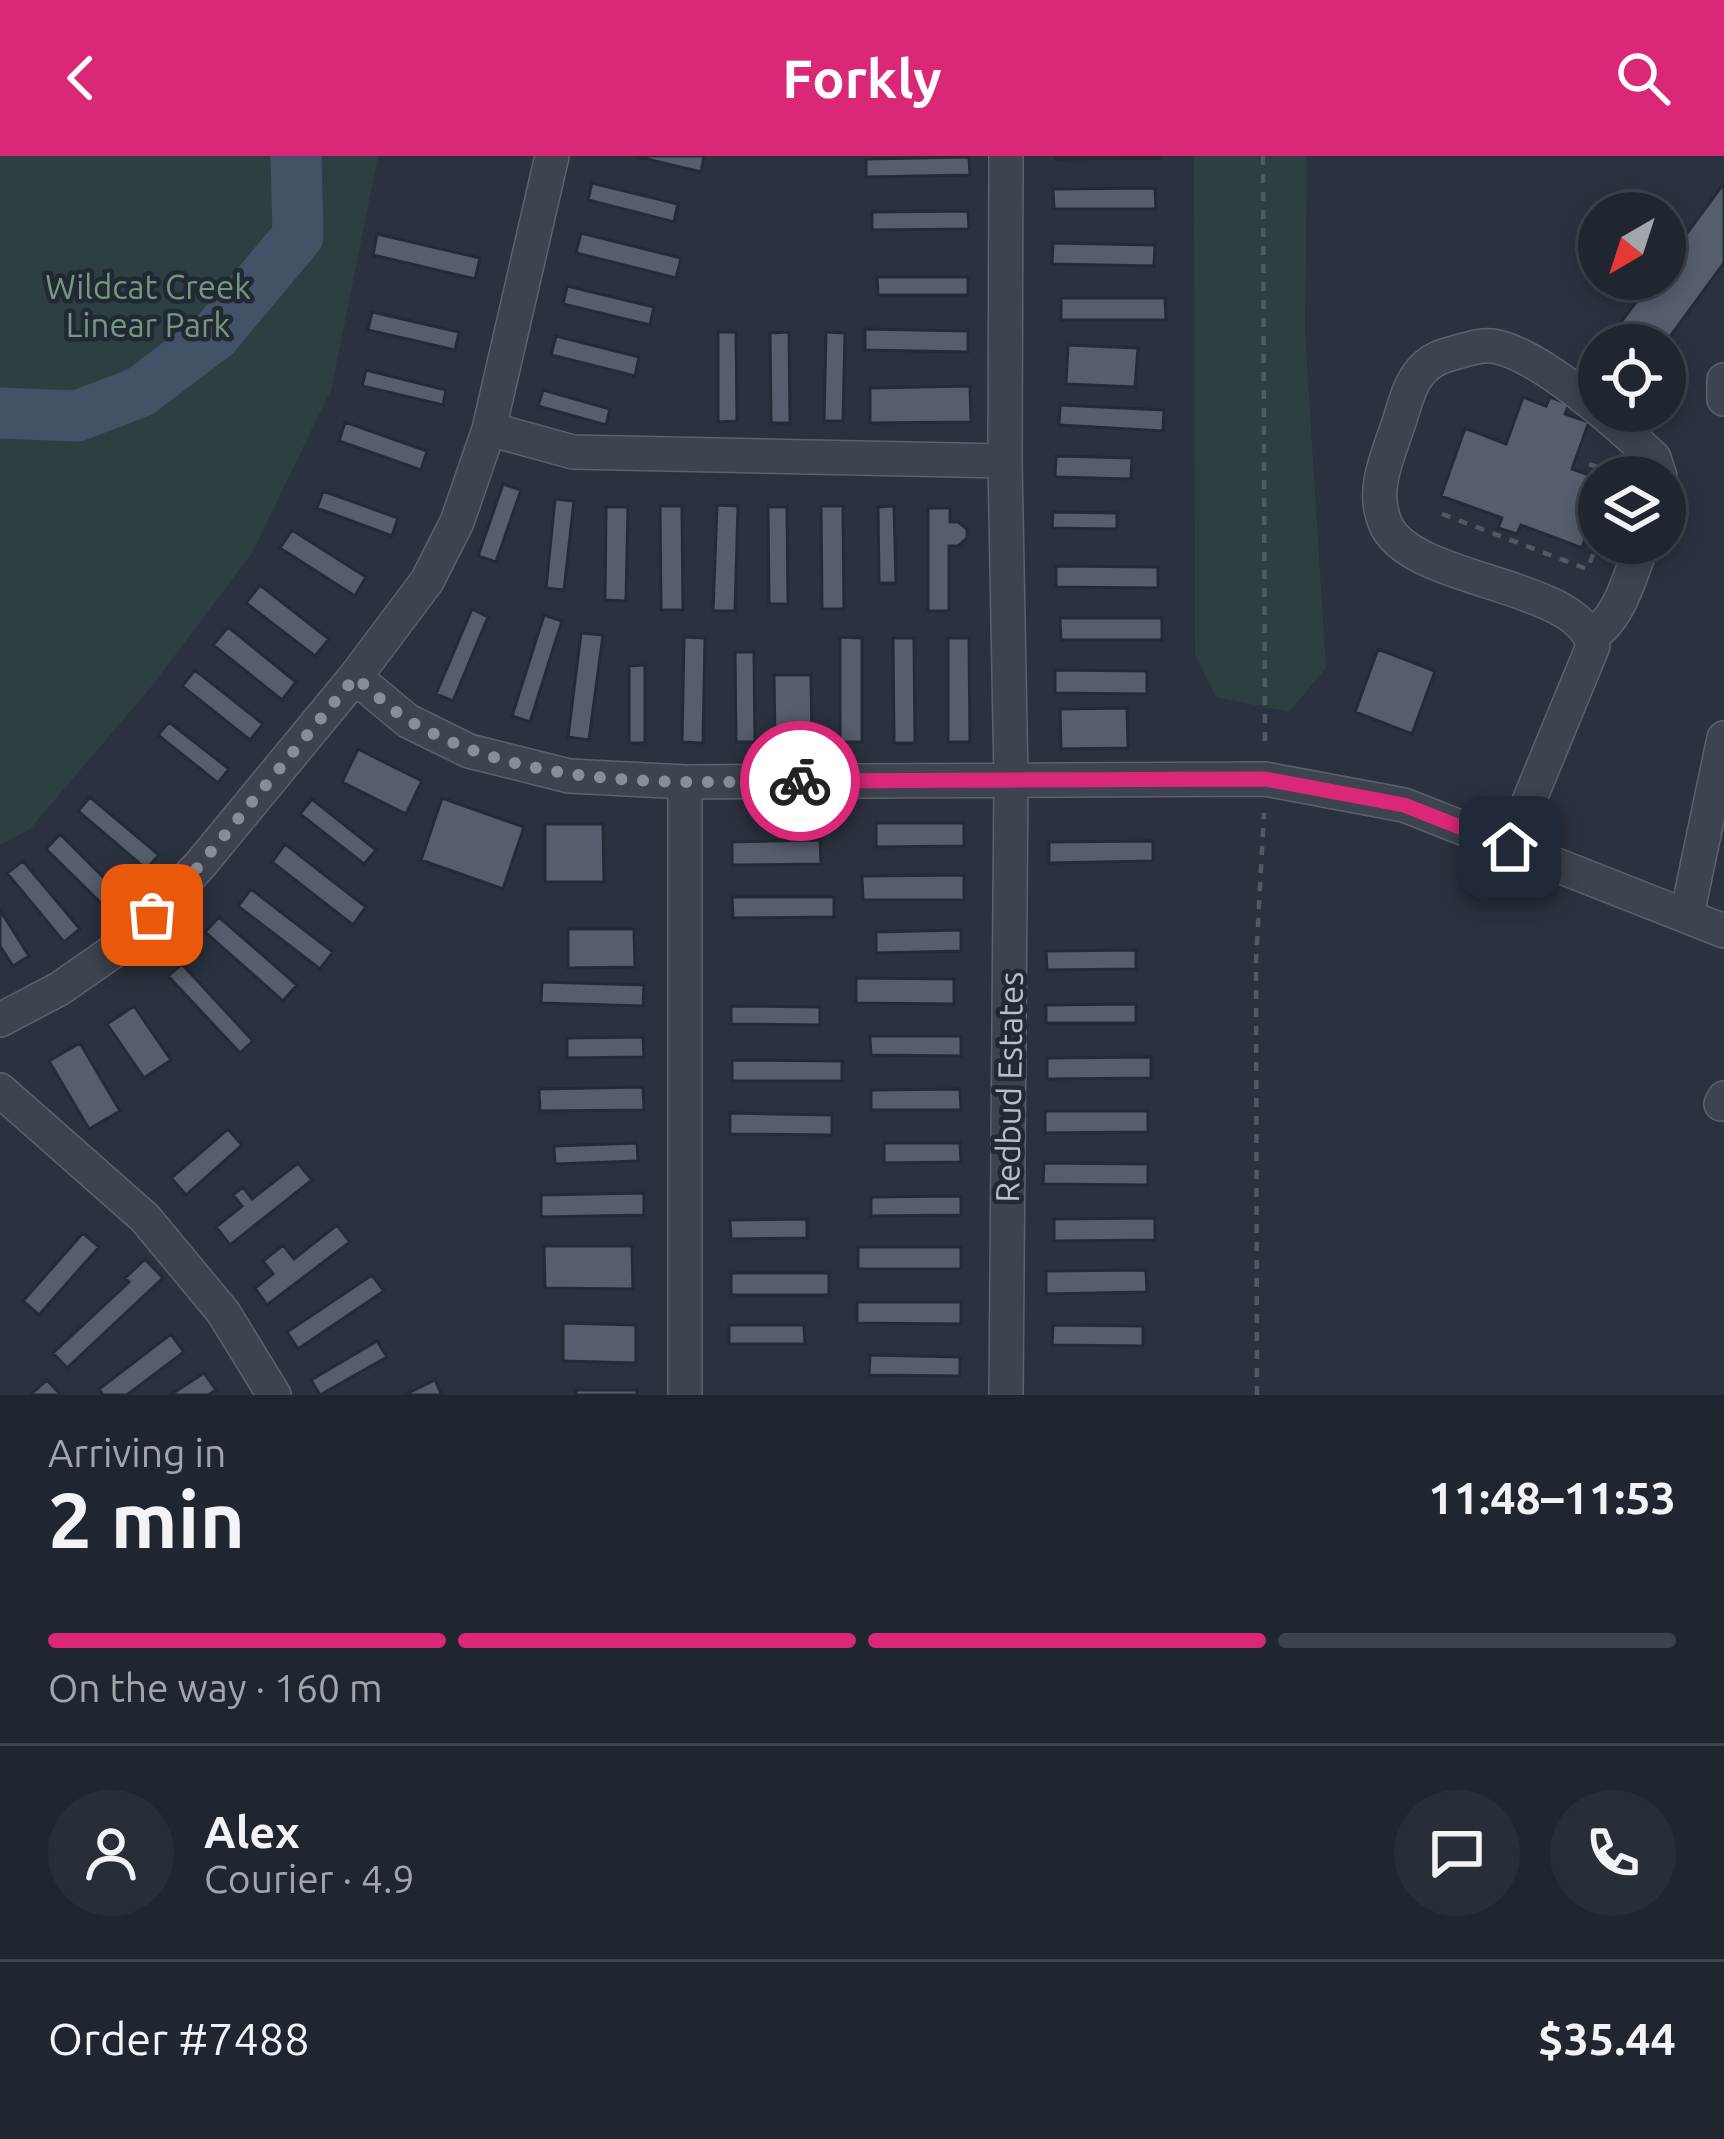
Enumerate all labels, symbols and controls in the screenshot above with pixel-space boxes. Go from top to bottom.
icon: back [48,45,114,111]
icon: search [1610,45,1676,111]
text: Forkly [782,48,942,108]
north arrow [1578,192,1686,300]
map controls [1578,192,1686,564]
park label: Wildcat Creek Linear Park [45,268,251,343]
button: locate [1578,324,1686,432]
button: layers [1578,456,1686,564]
courier [740,721,860,841]
icon: bike [767,748,833,814]
pin [1459,796,1561,898]
icon: home [1477,814,1543,880]
pin [101,864,203,966]
icon: bag [119,882,185,948]
street label: Redbud Estates [988,971,1029,1203]
text: Arriving in [48,1431,226,1474]
text: 11:48–11:53 [1428,1472,1676,1523]
text: 2 min [48,1475,245,1563]
text: On the way · 160 m [48,1666,383,1709]
button: person [48,1790,174,1916]
button: chat [1394,1790,1520,1916]
button: phone [1550,1790,1676,1916]
text: Alex [204,1806,300,1857]
text: Courier · 4.9 [204,1857,415,1900]
text: Order #7488 [48,2013,310,2064]
text: $35.44 [1538,2013,1676,2064]

